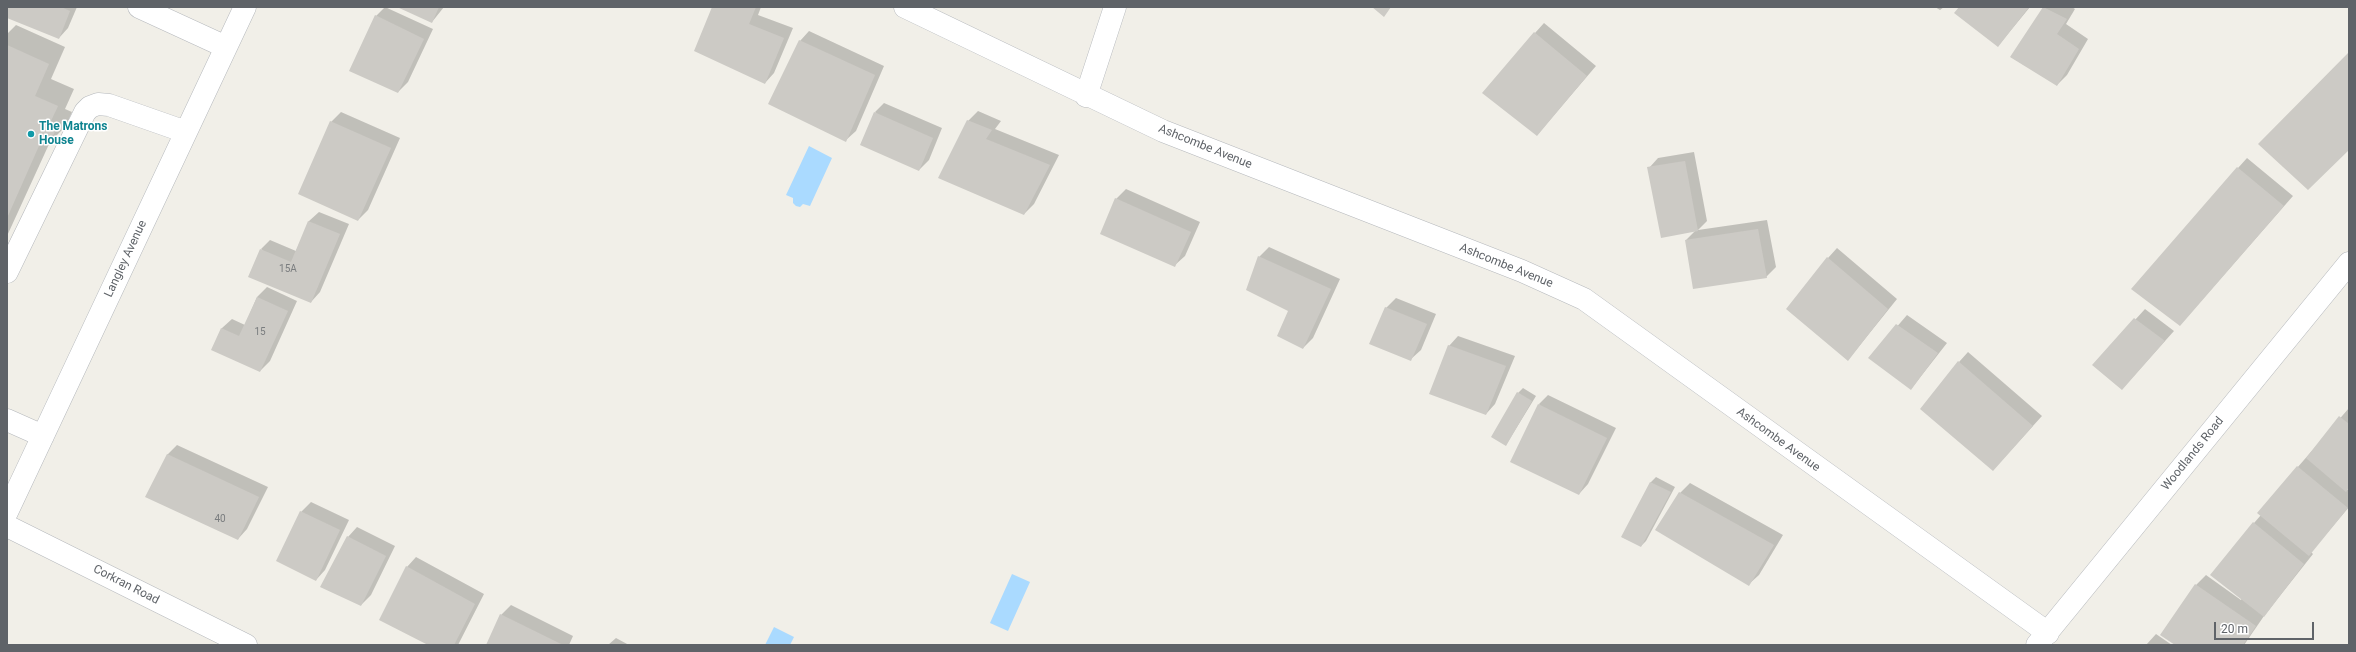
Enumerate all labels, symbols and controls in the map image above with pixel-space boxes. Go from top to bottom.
place label: The Matrons House [39,120,107,148]
street label: Ashcombe Avenue [1156,122,1254,172]
marker: The Matrons House [26,129,36,139]
street label: Langley Avenue [102,218,150,300]
street label: Ashcombe Avenue [1457,241,1555,291]
house number: 15A [279,263,297,275]
house number: 15 [254,326,266,338]
street label: Ashcombe Avenue [1733,405,1823,475]
street label: Woodlands Road [2159,414,2227,494]
house number: 40 [214,513,226,525]
street label: Corkran Road [91,562,161,608]
scale bar [2216,614,2316,640]
text: 20 m [2221,622,2248,636]

